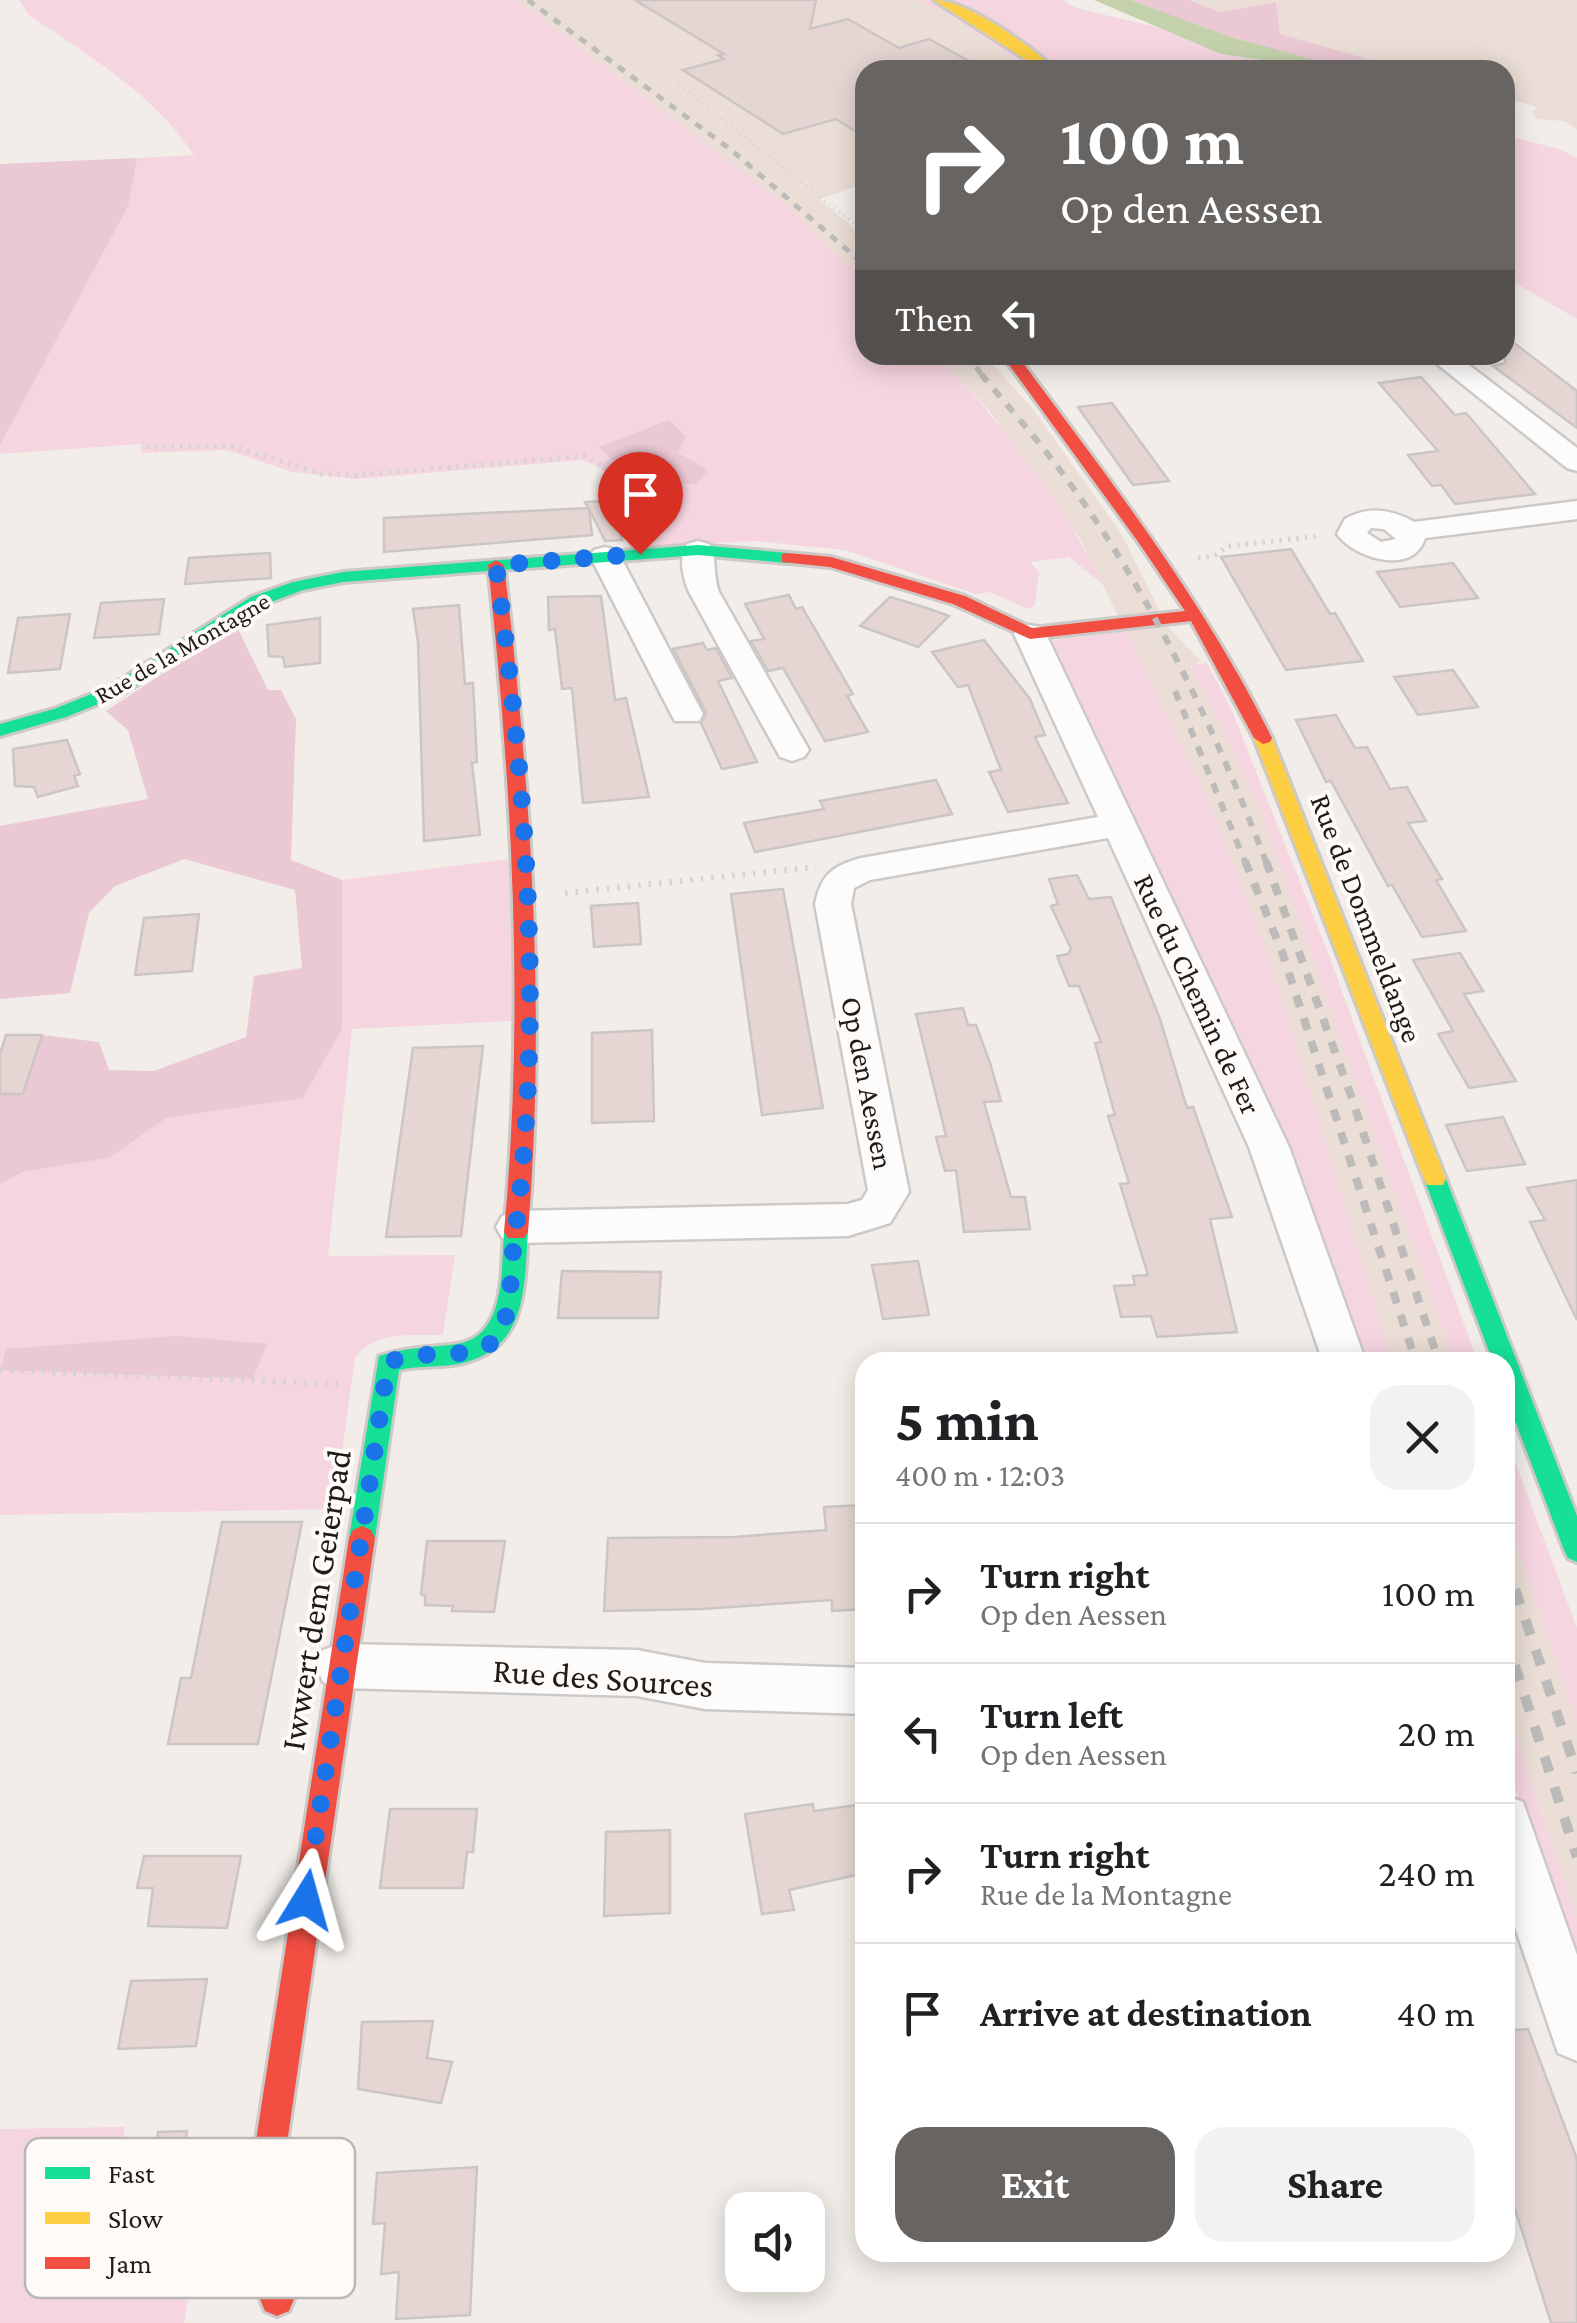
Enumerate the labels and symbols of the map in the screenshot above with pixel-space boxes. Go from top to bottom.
pin [598,452,683,555]
street label: Rue de la Montagne [90,587,275,710]
street label: Rue de Dommeldange [1304,789,1430,1047]
street label: Rue du Chemin de Fer [1128,868,1268,1120]
street label: Op den Aessen [834,994,901,1172]
street label: Iwwert dem Geierpad [273,1447,359,1753]
street label: Rue des Sources [491,1651,715,1705]
position arrow [254,1848,358,1952]
legend [25,2138,355,2298]
text: Fast [108,2158,155,2189]
text: Slow [108,2203,163,2234]
text: Jam [105,2248,152,2279]

